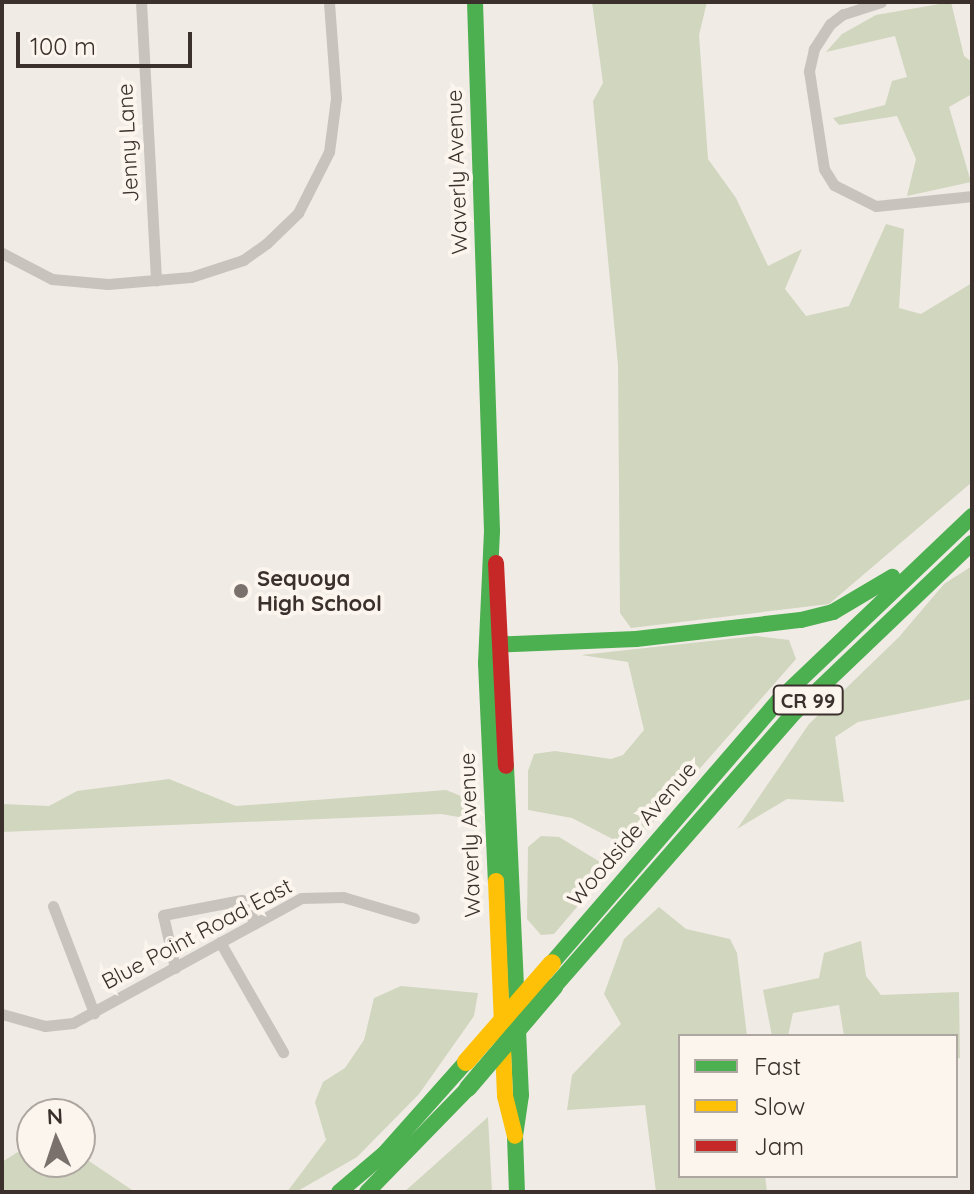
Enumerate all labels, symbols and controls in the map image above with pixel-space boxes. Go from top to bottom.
scale bar [20,16,196,66]
text: 100 m [30,31,96,61]
street label: Jenny Lane [112,83,144,203]
street label: Waverly Avenue [441,89,473,255]
place label: Sequoya High School [257,565,382,616]
marker: Sequoya High School [232,582,250,600]
road number: CR 99 [772,684,844,716]
street label: Waverly Avenue [454,752,486,918]
street label: Woodside Avenue [562,756,702,912]
street label: Blue Point Road East [97,873,297,995]
legend [678,1034,958,1178]
text: Fast [754,1051,801,1081]
text: Slow [754,1091,805,1121]
north arrow [16,1098,96,1178]
text: N [46,1102,64,1130]
text: Jam [754,1131,804,1161]

